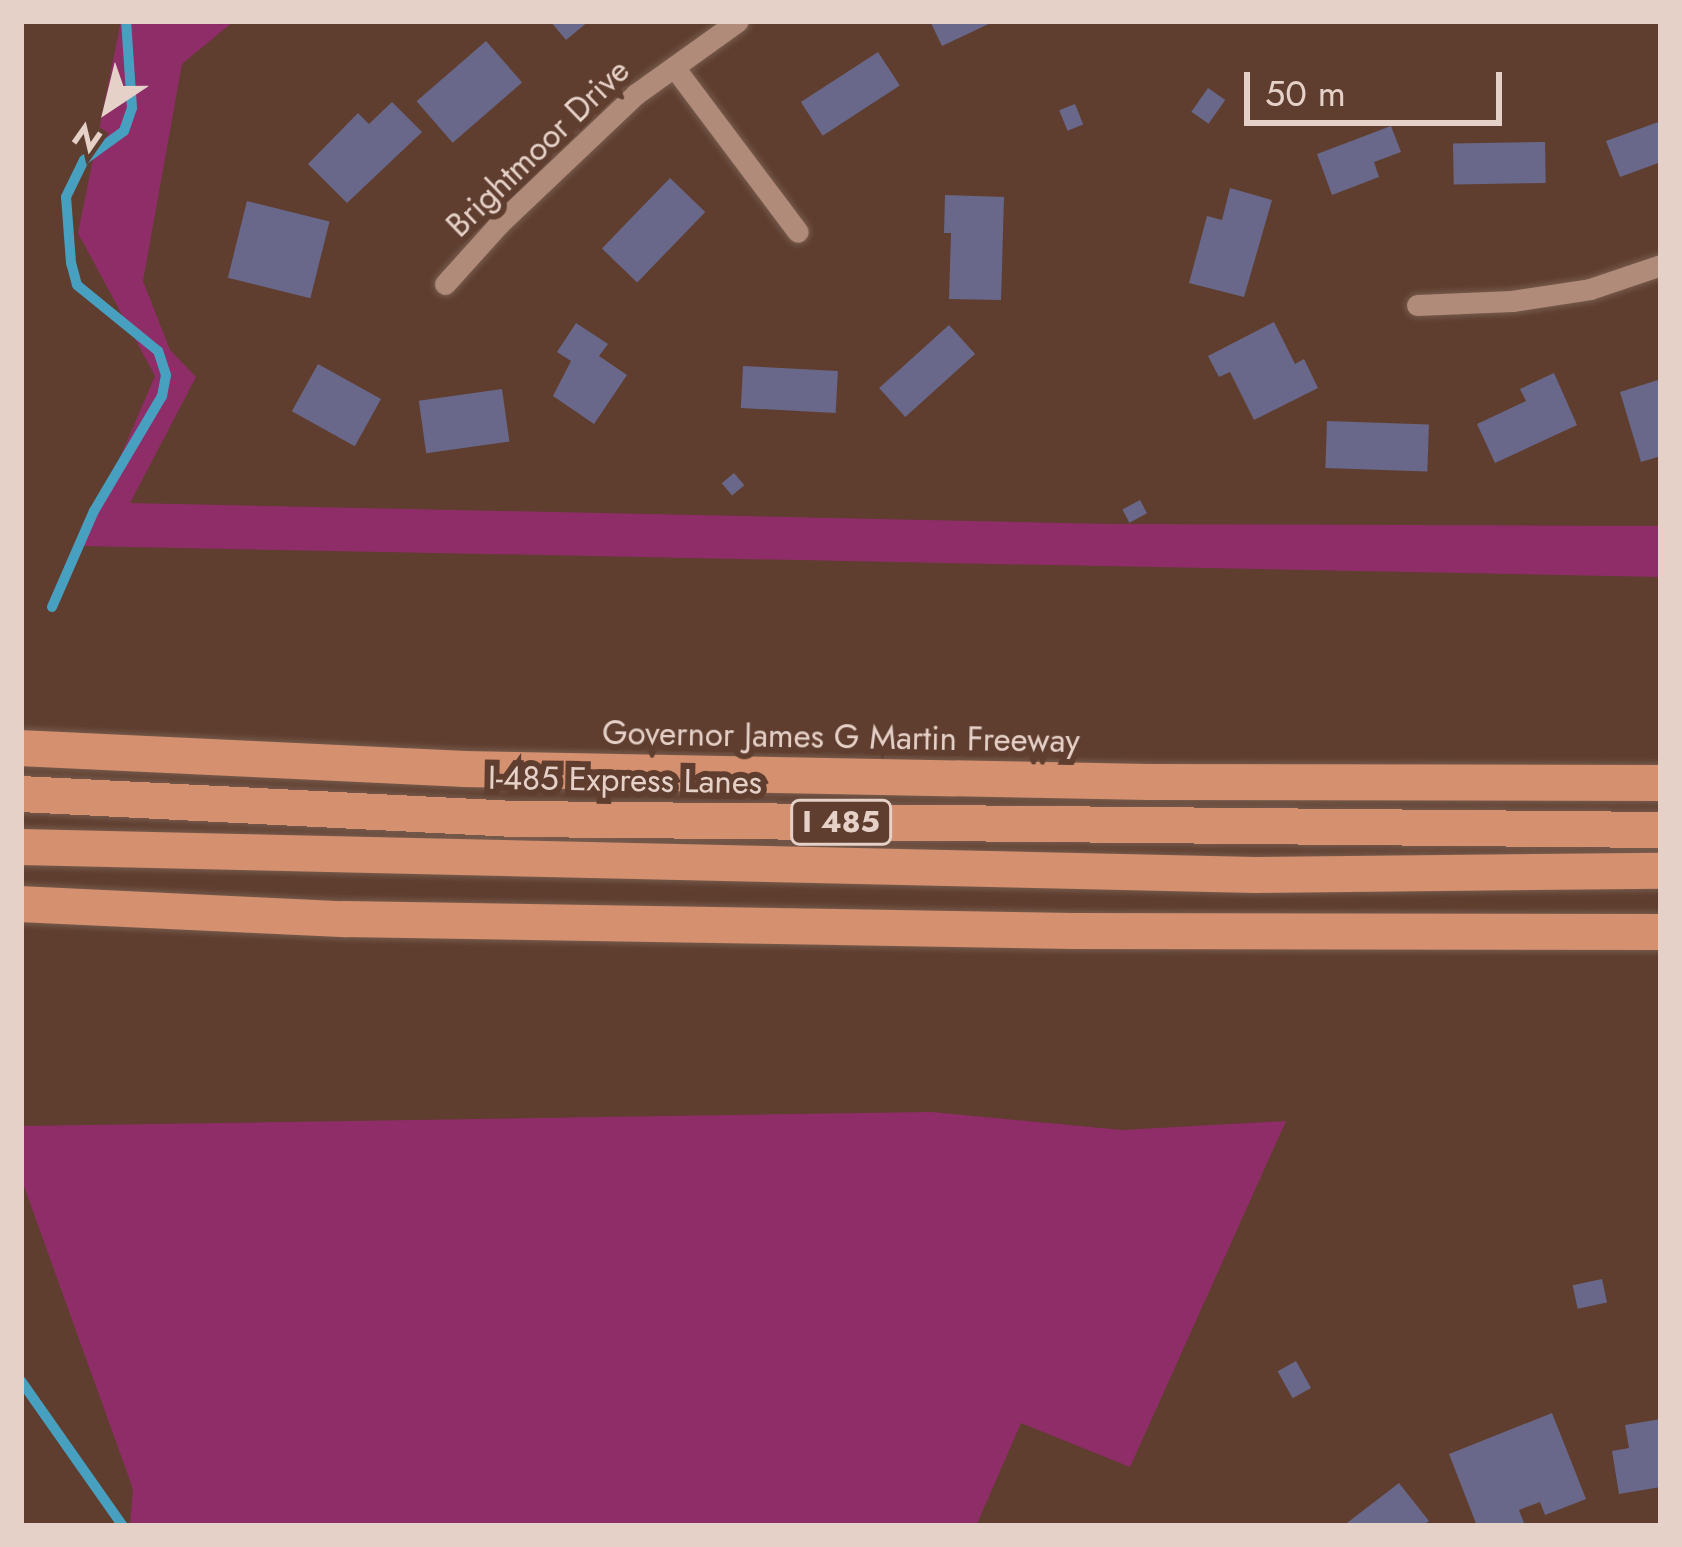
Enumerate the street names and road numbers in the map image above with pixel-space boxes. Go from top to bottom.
street label: Brightmoor Drive [438,51,638,245]
street label: Governor James G Martin Freeway [602,713,1080,761]
street label: I-485 Express Lanes [488,758,762,802]
road number: I 485 [790,798,892,846]

